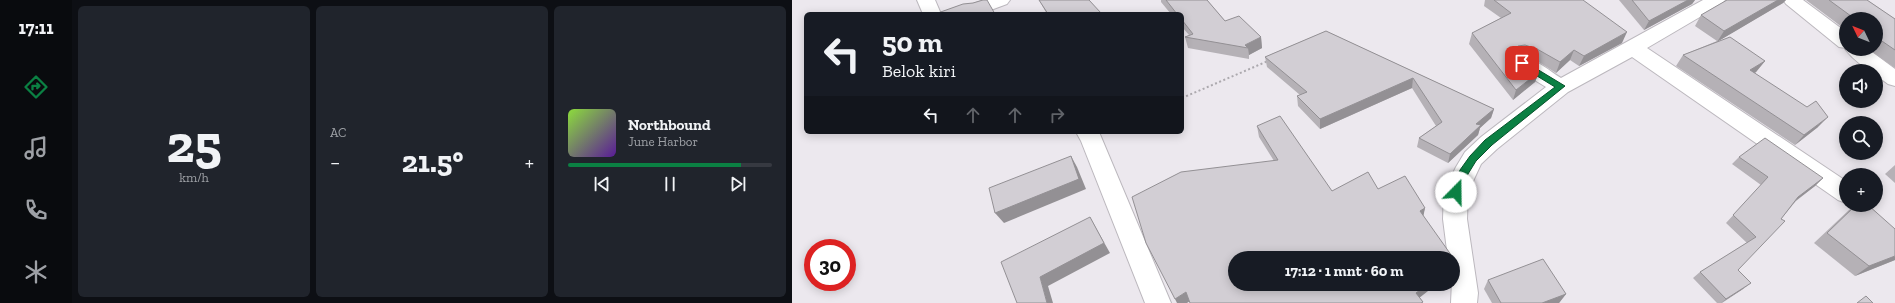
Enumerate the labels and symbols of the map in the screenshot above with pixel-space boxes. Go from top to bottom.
north arrow [1839,12,1883,56]
pin [1505,46,1539,80]
position arrow [1435,171,1477,213]
speed limit sign: 30 [804,239,856,291]

